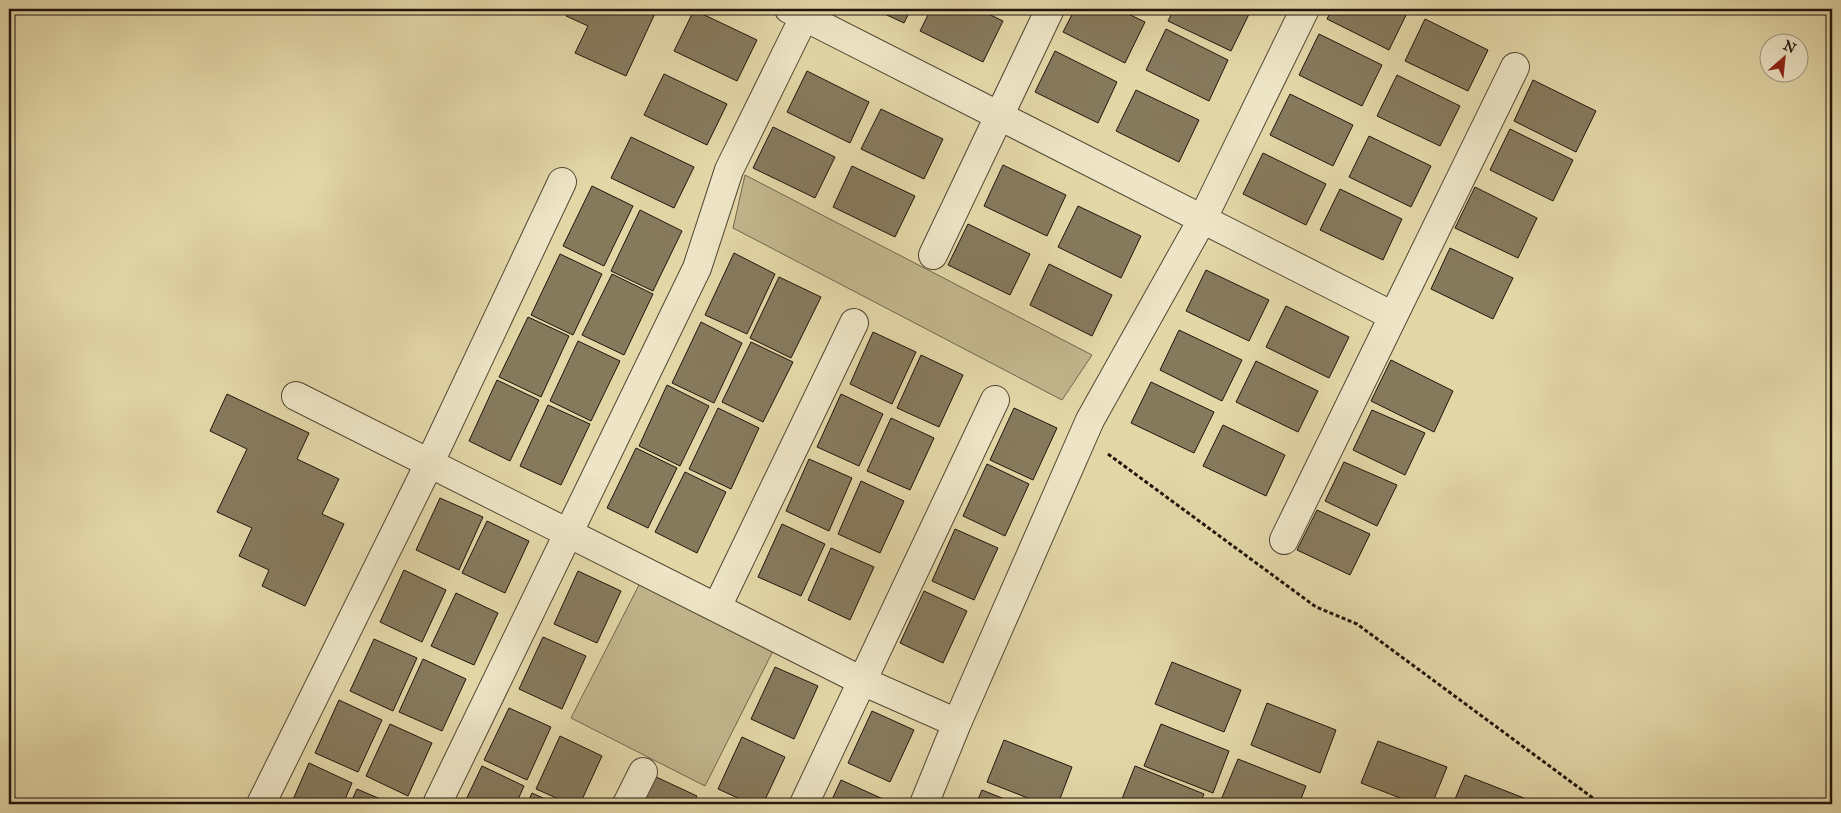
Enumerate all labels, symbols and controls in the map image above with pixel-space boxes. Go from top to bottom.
north arrow [1758,32,1808,82]
text: N [1781,37,1799,57]

